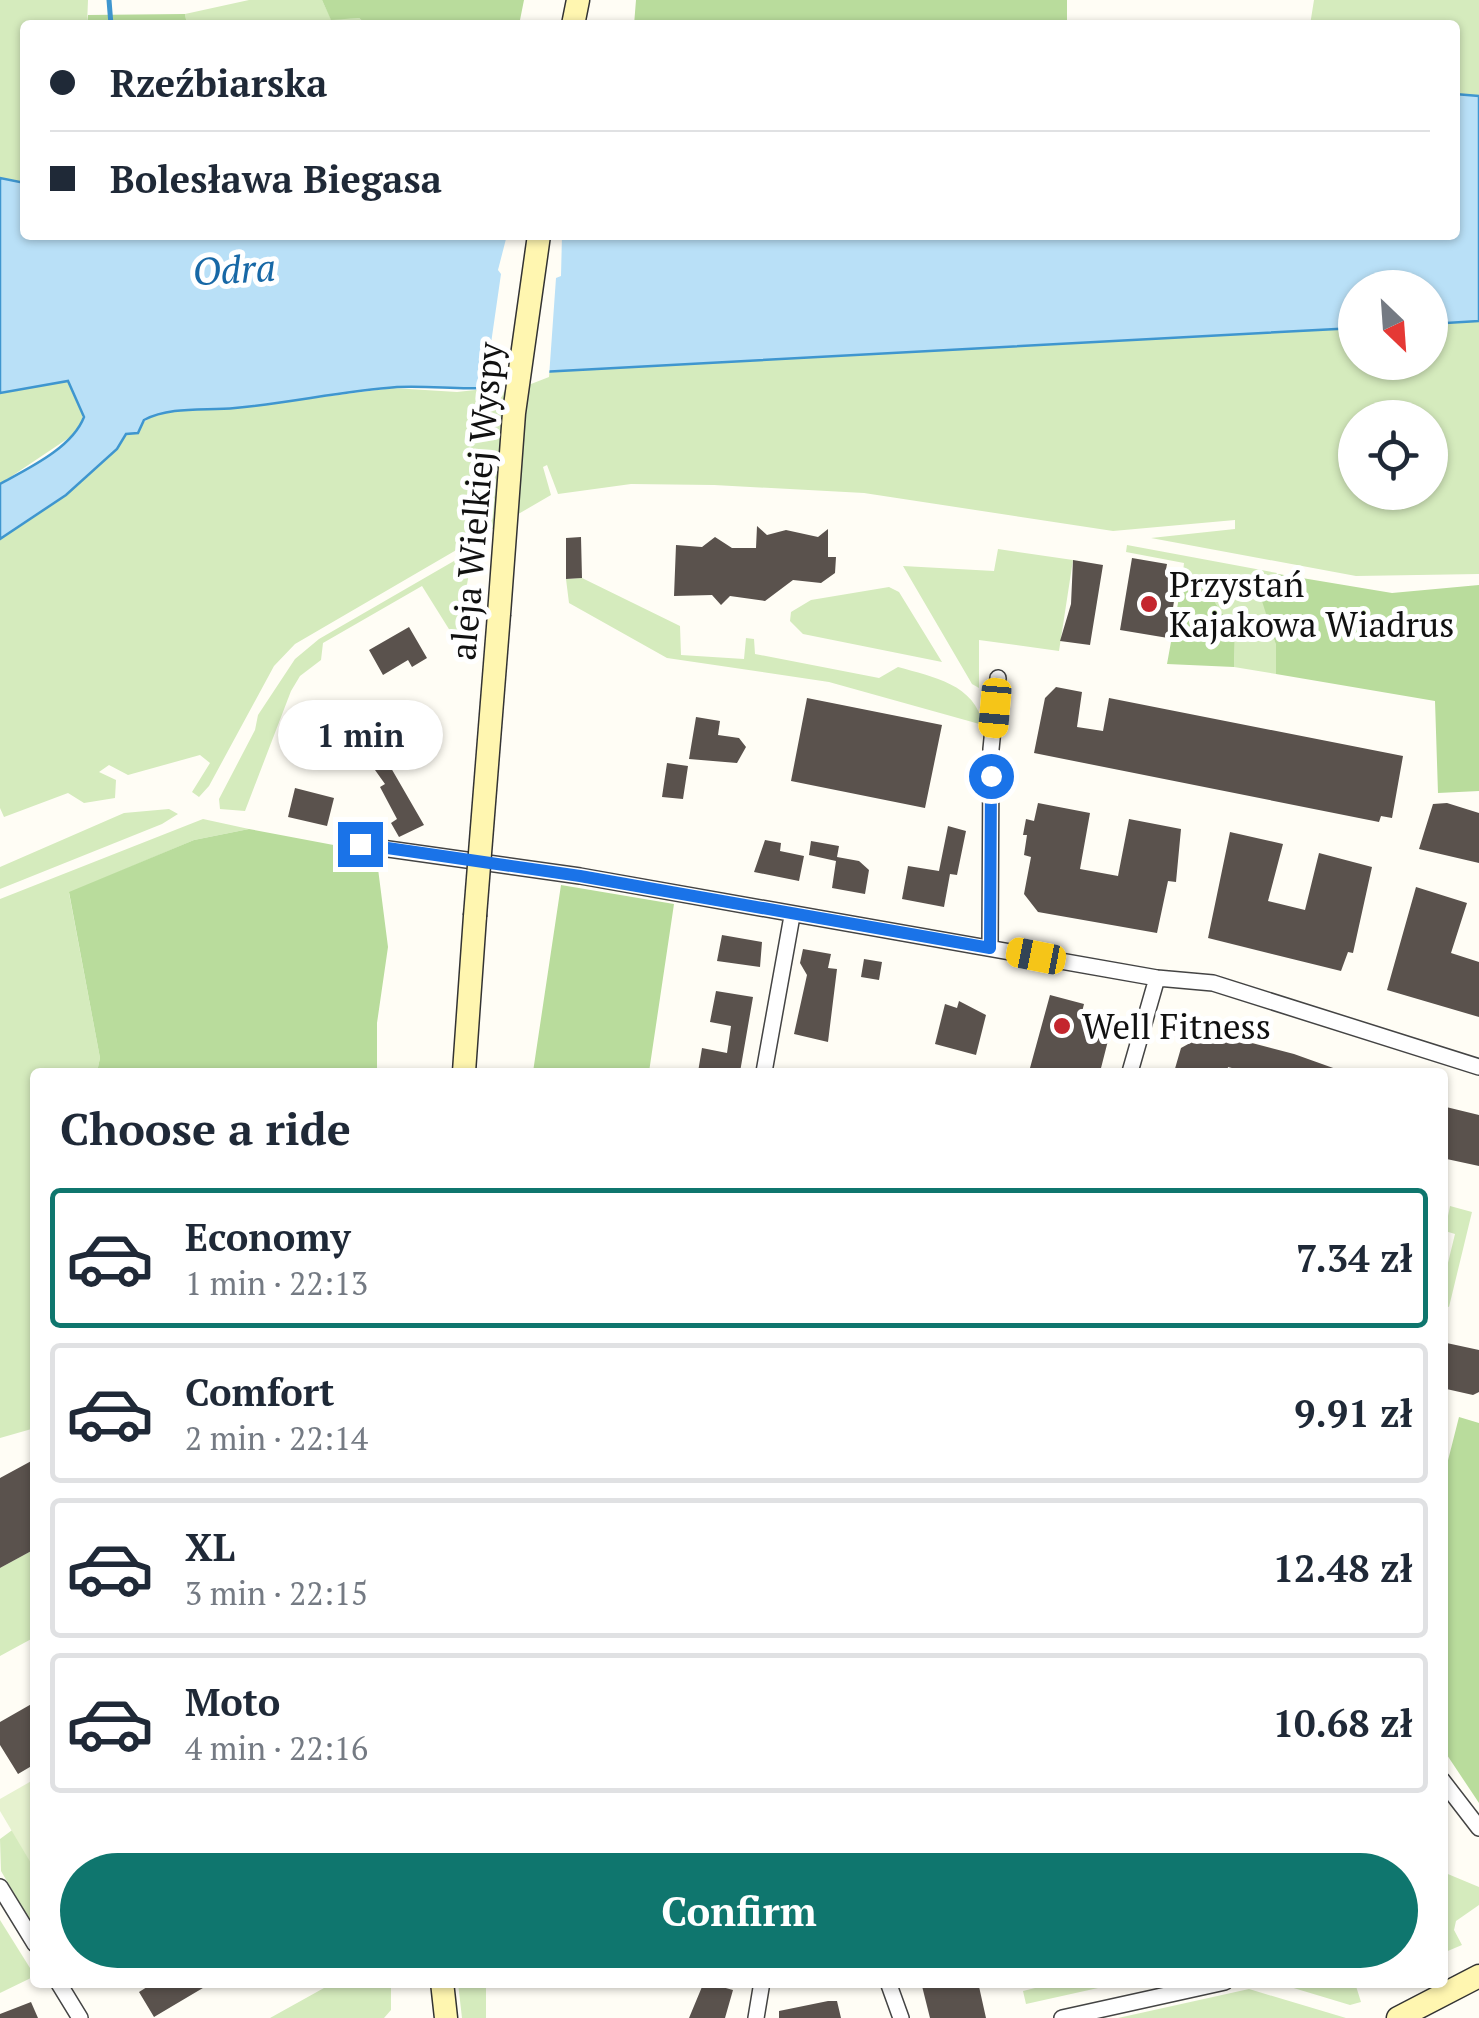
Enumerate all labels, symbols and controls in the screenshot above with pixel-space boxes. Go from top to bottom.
text: Rzeźbiarska [110,58,328,108]
text: Bolesława Biegasa [110,154,442,204]
water label: Odra [191,242,277,296]
north arrow [1338,270,1448,380]
map controls [1338,270,1448,510]
street label: aleja Wielkiej Wyspy [439,339,513,662]
button: locate [1338,400,1448,510]
place label: Przystań Kajakowa Wiadrus [1169,561,1454,647]
marker: Przystań Kajakowa Wiadrus [1138,593,1160,615]
car [977,677,1013,739]
callout: 1 min [278,699,442,769]
text: 1 min [317,714,404,756]
route start [969,754,1014,799]
route end [338,822,383,867]
car [1004,936,1068,976]
place label: Well Fitness [1082,1003,1271,1049]
marker: Well Fitness [1051,1015,1073,1037]
text: Choose a ride [60,1098,351,1158]
text: Economy [185,1212,351,1262]
icon: car [65,1213,155,1303]
text: 7.34 zł [1296,1233,1413,1283]
text: 1 min · 22:13 [185,1262,368,1304]
text: Comfort [185,1367,334,1417]
icon: car [65,1368,155,1458]
text: 9.91 zł [1294,1388,1413,1438]
text: 2 min · 22:14 [185,1417,368,1459]
text: XL [185,1522,235,1572]
icon: car [65,1523,155,1613]
text: 12.48 zł [1273,1543,1413,1593]
text: 3 min · 22:15 [185,1572,368,1614]
text: Moto [185,1677,280,1727]
icon: car [65,1678,155,1768]
text: 10.68 zł [1273,1698,1413,1748]
text: 4 min · 22:16 [185,1727,368,1769]
button: Confirm [60,1853,1418,1968]

